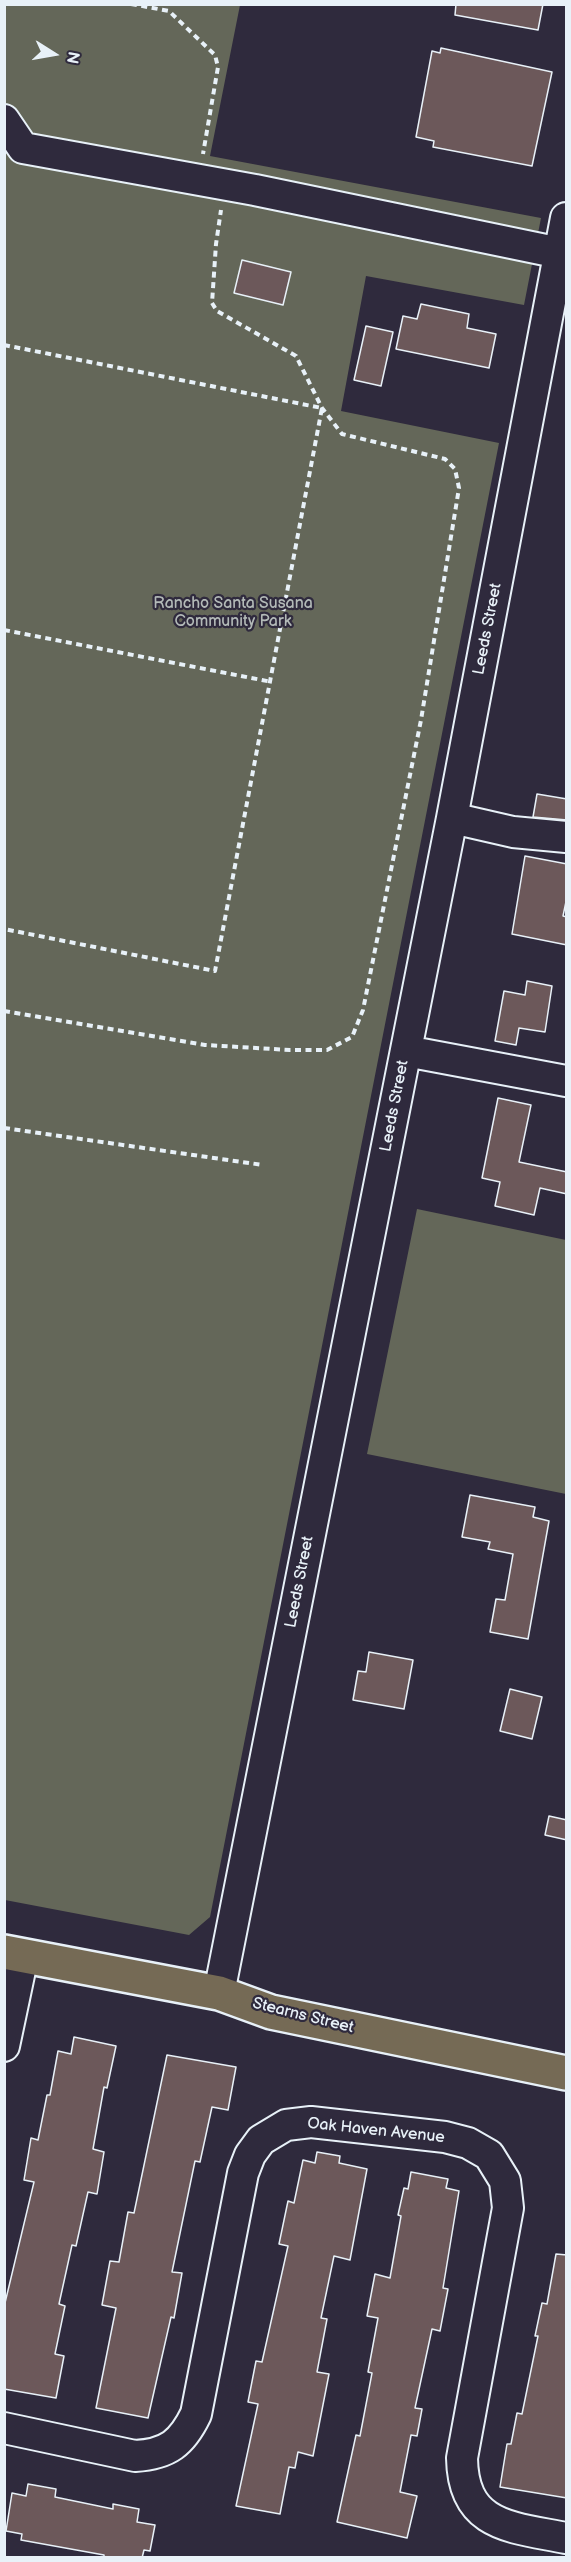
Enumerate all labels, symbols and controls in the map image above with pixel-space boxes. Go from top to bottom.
north arrow [24,24,84,84]
text: N [62,50,83,65]
street label: Leeds Street [470,582,506,676]
park label: Rancho Santa Susana Community Park [153,594,313,632]
street label: Leeds Street [377,1059,413,1153]
street label: Leeds Street [282,1535,318,1629]
street label: Stearns Street [250,1994,356,2038]
street label: Oak Haven Avenue [306,2114,446,2148]

